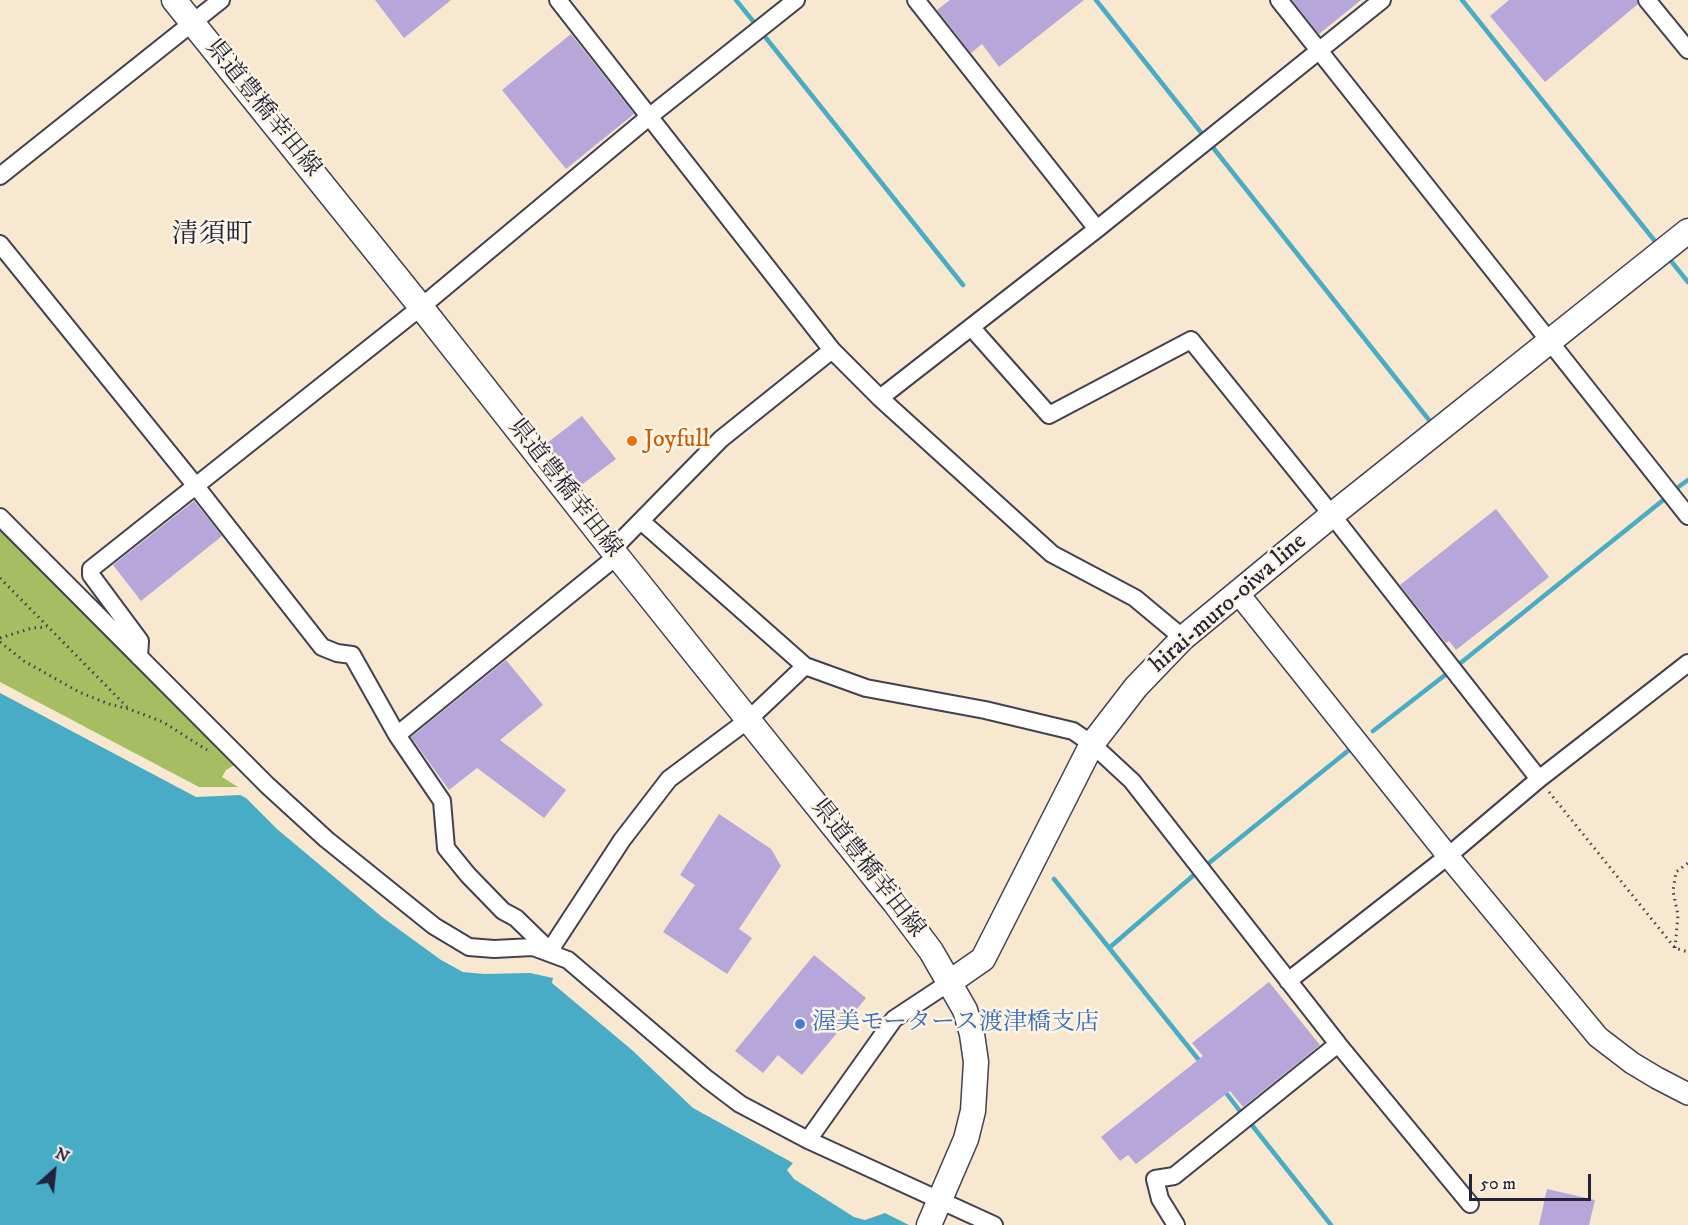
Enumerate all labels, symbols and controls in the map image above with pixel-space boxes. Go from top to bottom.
street label: 県道豊橋幸田線 [198,35,326,183]
district label: 清須町 [172,220,252,252]
street label: 県道豊橋幸田線 [501,414,627,564]
place label: Joyfull [644,427,710,455]
marker: Joyfull [625,434,639,448]
street label: hirai-muro-oiwa line [1145,528,1313,680]
street label: 県道豊橋幸田線 [804,794,930,944]
place label: 渥美モータース渡津橋支店 [812,1010,1099,1038]
marker: 渥美モータース渡津橋支店 [793,1017,807,1031]
north arrow [24,1141,84,1201]
text: N [52,1143,73,1167]
scale bar [1472,1162,1594,1200]
text: 50 m [1480,1173,1516,1195]

